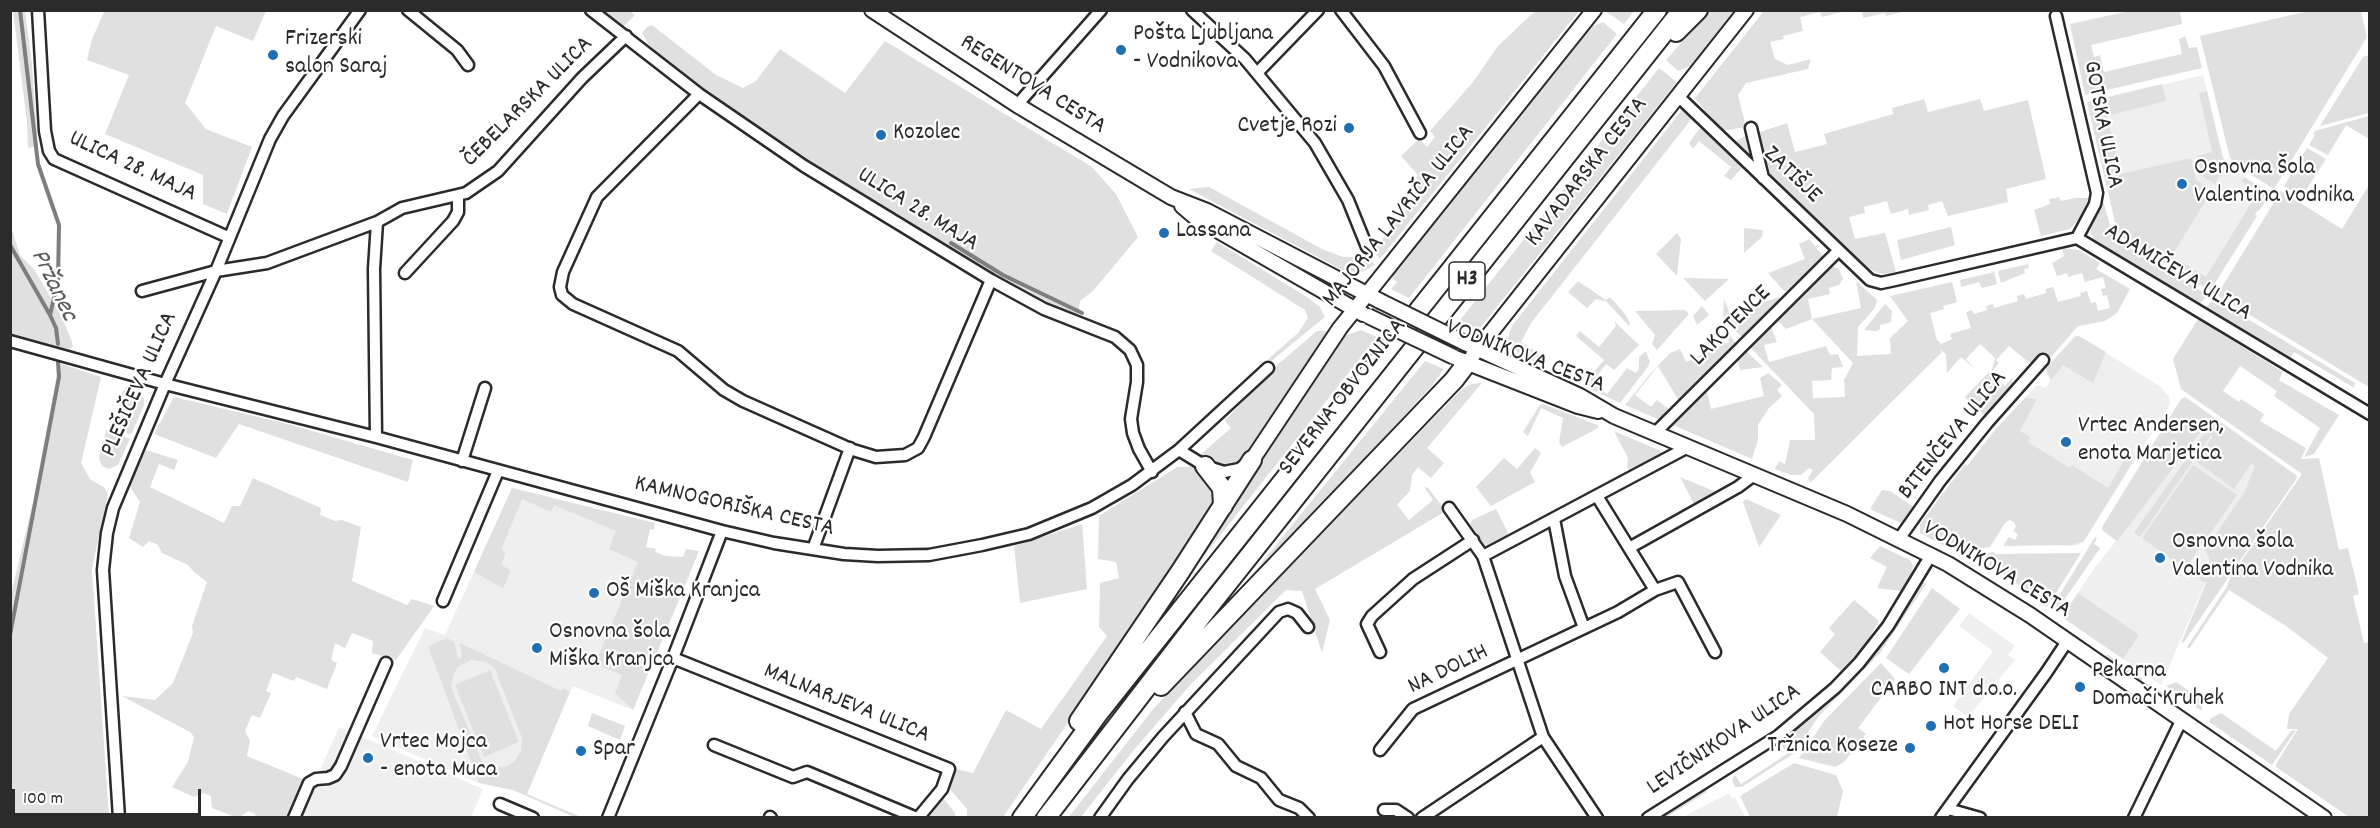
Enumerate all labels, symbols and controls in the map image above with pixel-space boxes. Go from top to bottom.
place label: Pošta Ljubljana - Vodnikova [1133,22,1273,78]
place label: Frizerski salon Saraj [285,27,388,83]
street label: REGENTOVA CESTA [954,30,1110,142]
street label: ČEBELARSKA ULICA [457,31,601,175]
marker: Pošta Ljubljana - Vodnikova [1114,43,1128,57]
marker: Frizerski salon Saraj [266,48,280,62]
street label: GOTSKA ULICA [2075,59,2127,191]
street label: KAVADARSKA CESTA [1521,92,1655,254]
place label: Cvetje Rozi [1237,114,1337,142]
street label: MAJORJA LAVRIČA ULICA [1318,120,1482,314]
place label: Kozolec [893,121,960,149]
marker: Cvetje Rozi [1342,121,1356,135]
street label: ULICA 28. MAJA [63,126,201,210]
marker: Kozolec [874,128,888,142]
street label: ZATIŠJE [1756,141,1826,211]
place label: Osnovna Šola Valentina vodnika [2194,156,2354,212]
street label: ULICA 28. MAJA [851,162,983,260]
marker: Osnovna Šola Valentina vodnika [2175,177,2189,191]
place label: Lassana [1176,219,1251,247]
street label: ADAMIČEVA ULICA [2098,219,2256,329]
marker: Lassana [1157,226,1171,240]
water label: Pržanec [21,245,83,327]
road number: H3 [1449,262,1485,300]
street label: LAKOTENCE [1685,280,1779,374]
street label: PLEŠIČEVA ULICA [96,308,186,462]
street label: SEVERNA OBVOZNICA [1274,314,1414,482]
street label: VODNIKOVA CESTA [1441,314,1609,402]
street label: BITENČEVA ULICA [1893,366,2015,506]
place label: Vrtec Andersen, enota Marjetica [2078,414,2224,470]
marker: Vrtec Andersen, enota Marjetica [2059,435,2073,449]
street label: KAMNOGORIŠKA CESTA [631,471,837,545]
street label: VODNIKOVA CESTA [1917,515,2075,627]
place label: Osnovna šola Valentina Vodnika [2172,530,2333,586]
marker: Osnovna šola Valentina Vodnika [2153,551,2167,565]
place label: OŠ Miška Kranjca [606,579,760,607]
marker: OŠ Miška Kranjca [587,586,601,600]
place label: Osnovna šola Miška Kranjca [549,620,674,676]
street label: NA DOLIH [1404,639,1494,703]
marker: Osnovna šola Miška Kranjca [530,641,544,655]
street label: MALNARJEVA ULICA [758,658,934,752]
place label: Pekarna Domači Kruhek [2092,659,2224,715]
marker: CARBO INT d.o.o. [1937,661,1951,675]
place label: CARBO INT d.o.o. [1871,678,2017,706]
street label: LEVIČNIKOVA ULICA [1642,679,1808,803]
marker: Pekarna Domači Kruhek [2073,680,2087,694]
place label: Hot Horse DELI [1943,712,2079,740]
marker: Hot Horse DELI [1924,719,1938,733]
place label: Vrtec Mojca - enota Muca [380,730,497,786]
place label: Tržnica Koseze [1767,734,1898,762]
place label: Spar [593,737,635,765]
marker: Tržnica Koseze [1903,741,1917,755]
marker: Spar [574,744,588,758]
marker: Vrtec Mojca - enota Muca [361,751,375,765]
scale bar [15,777,204,815]
text: 100 m [23,787,63,812]

